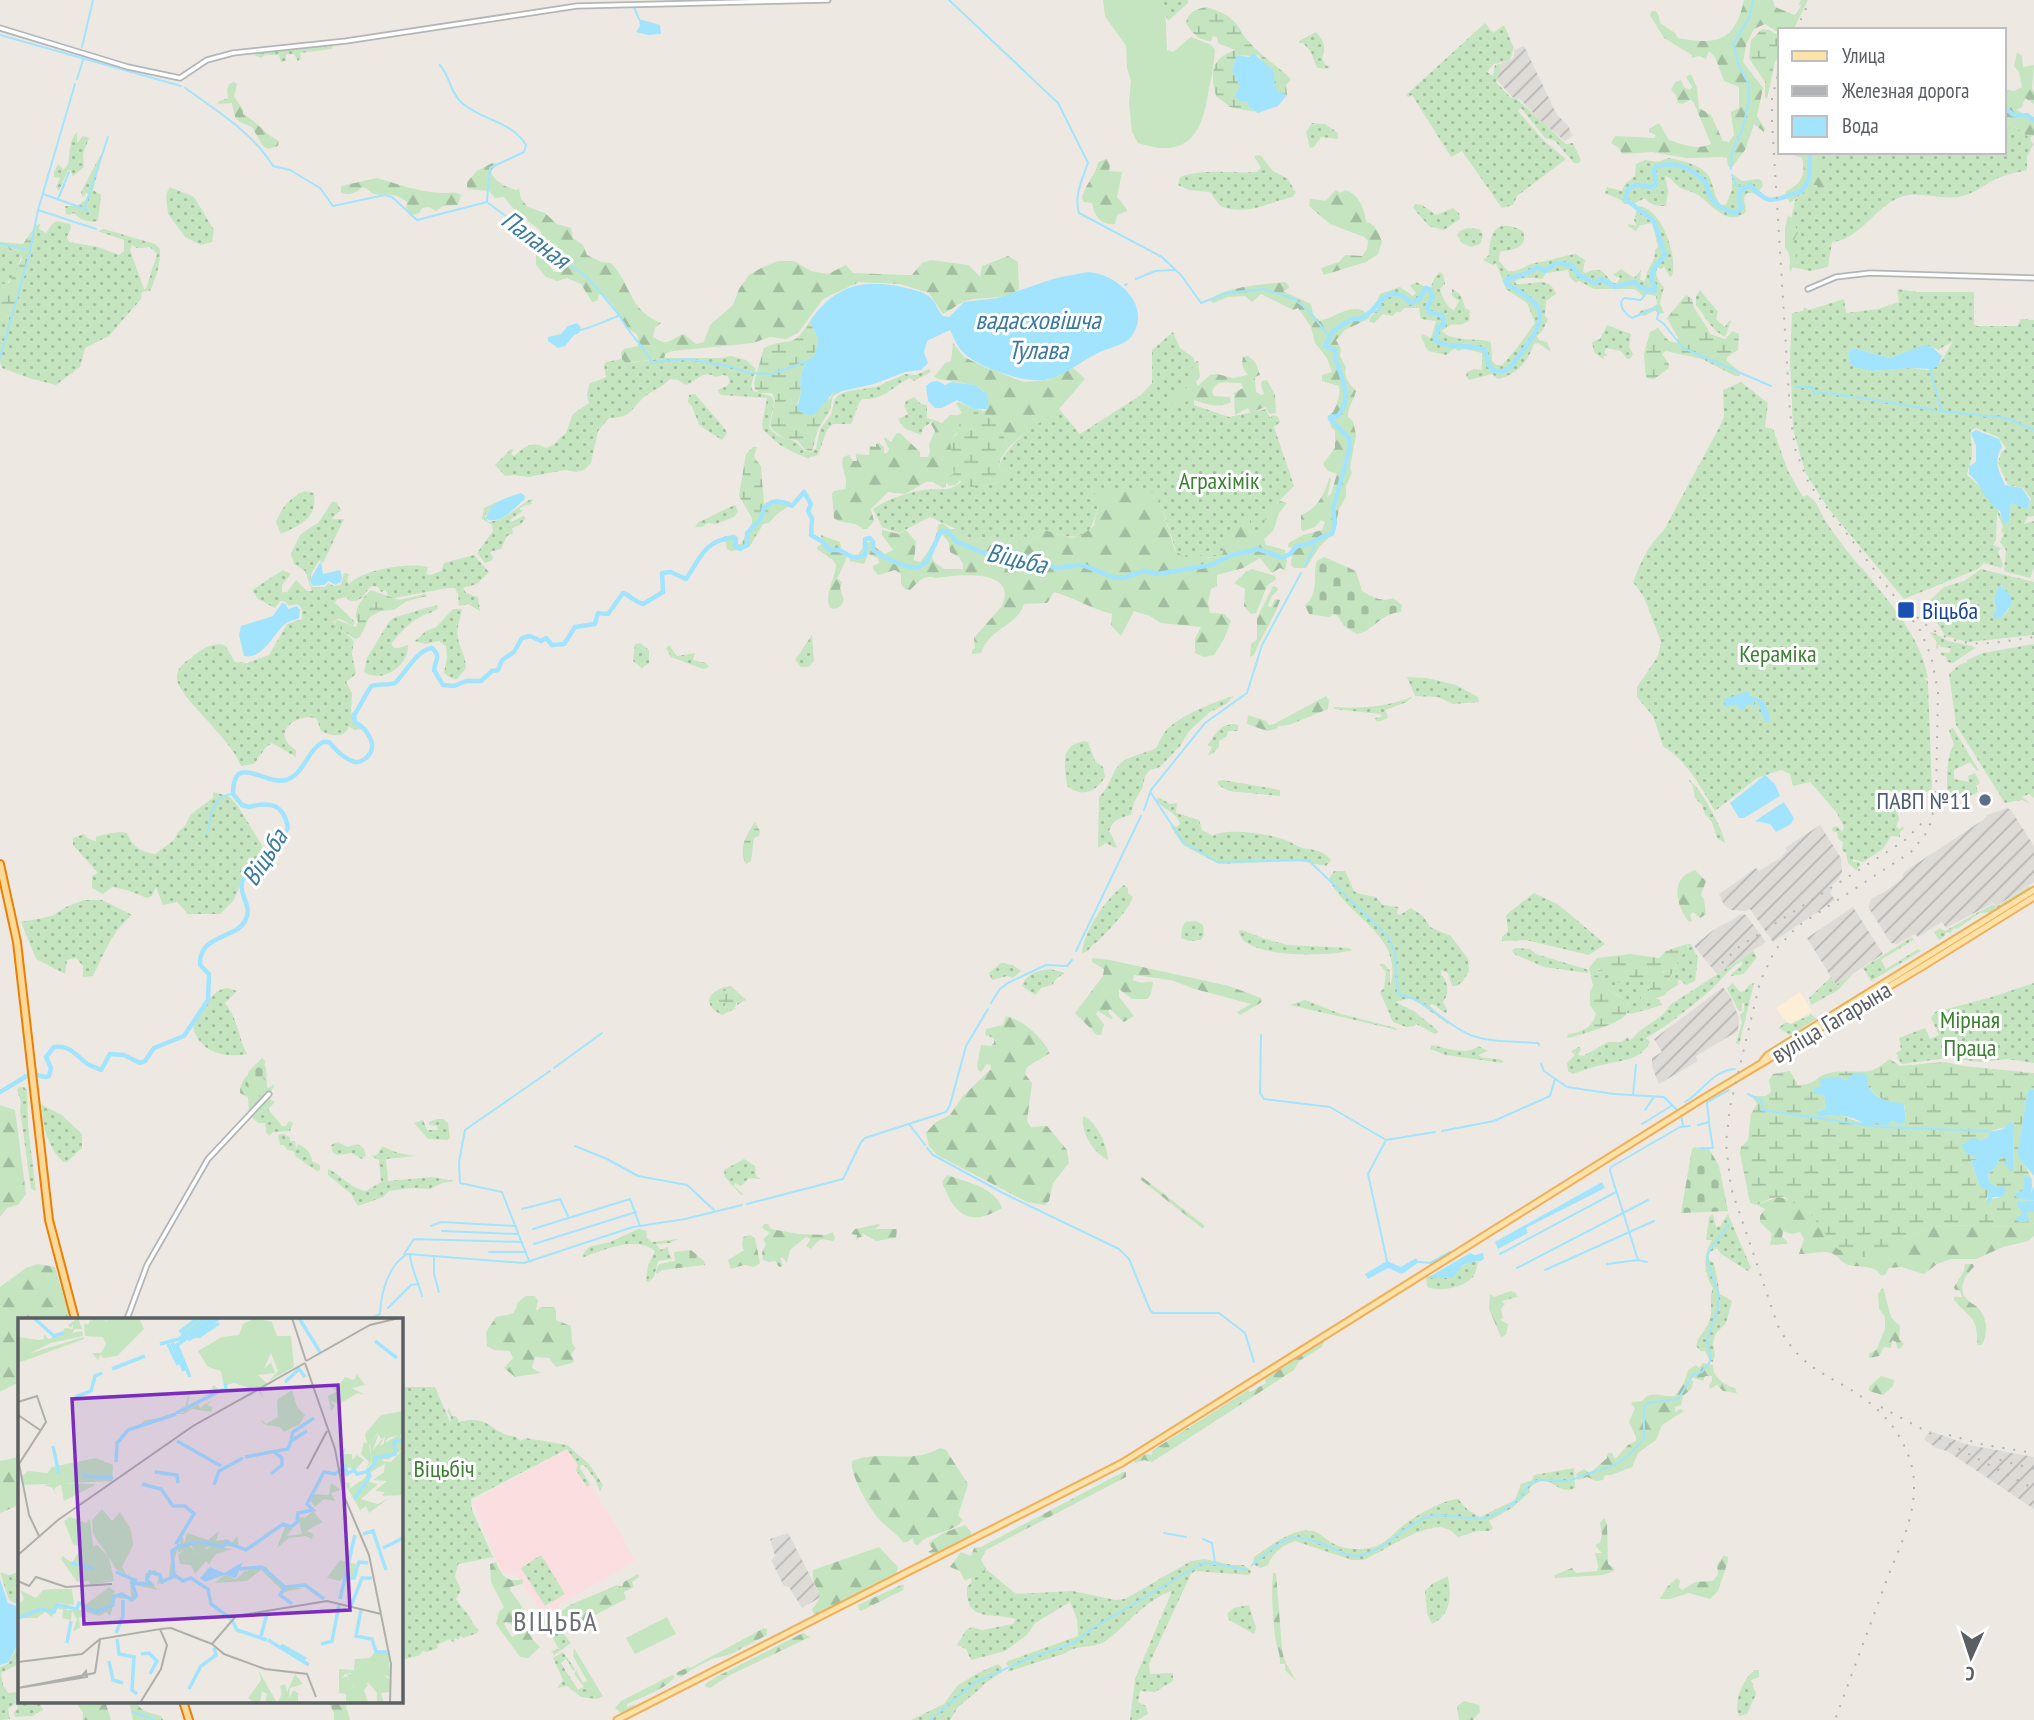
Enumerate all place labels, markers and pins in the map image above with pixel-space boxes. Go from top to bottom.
place label: Віцьба [1922,595,1978,626]
marker: Віцьба [1896,600,1916,620]
place label: ПАВП №11 [1877,785,1971,816]
marker: ПАВП №11 [1977,792,1993,808]

